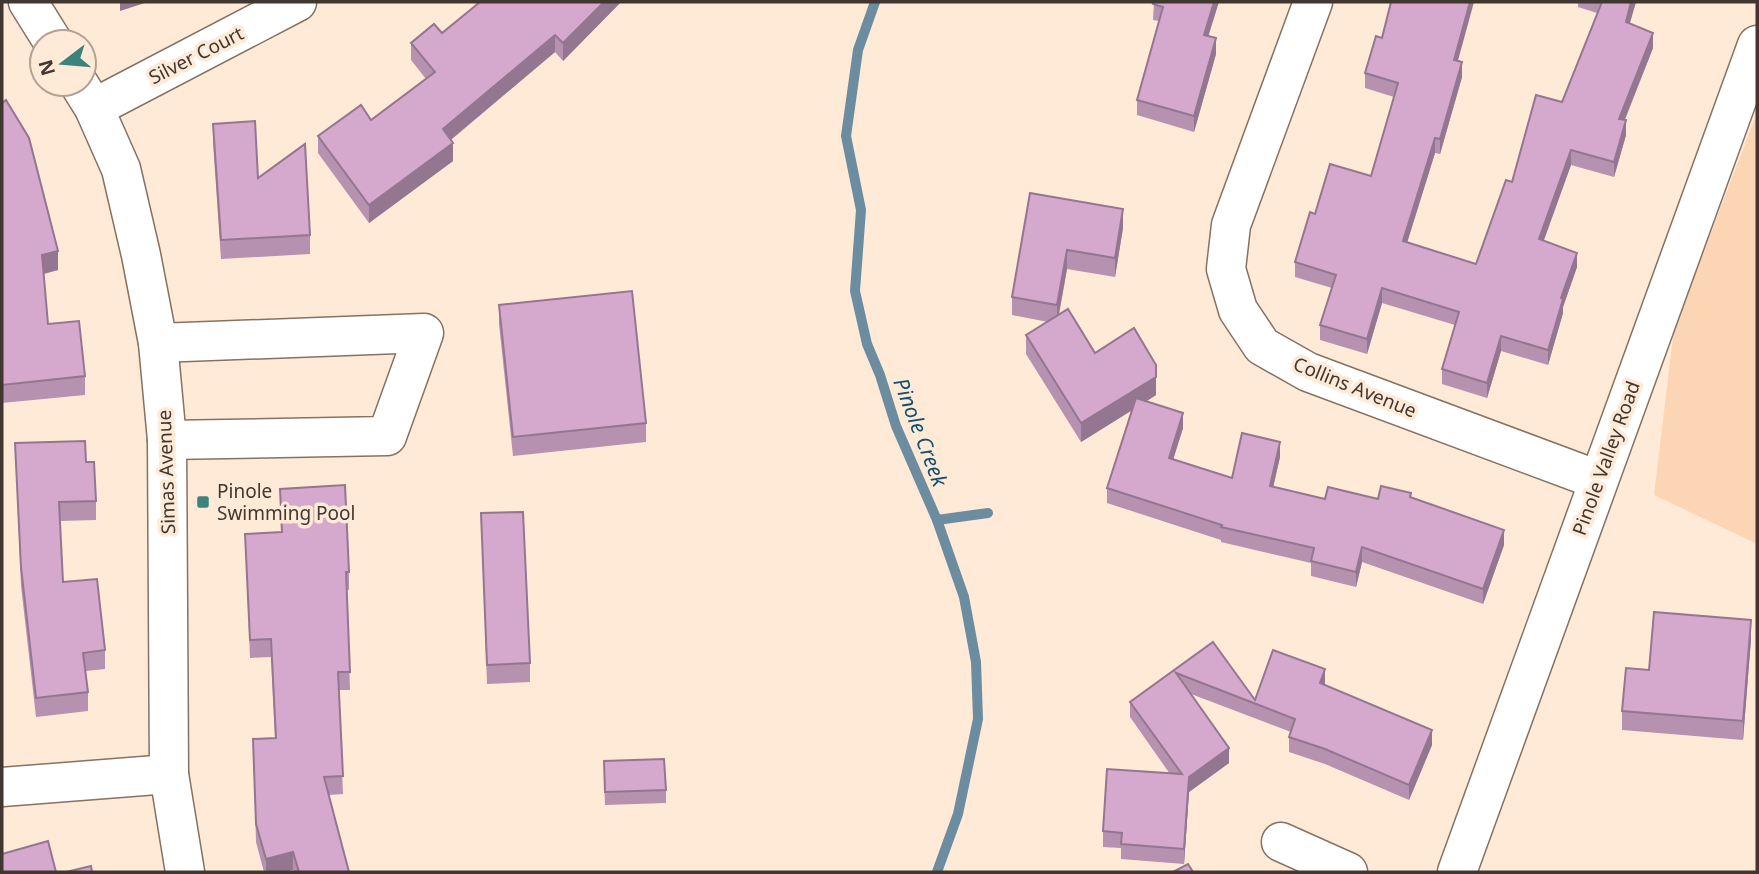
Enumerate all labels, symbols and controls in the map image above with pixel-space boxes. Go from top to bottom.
street label: Silver Court [144,20,248,90]
north arrow [28,28,98,98]
text: N [32,57,61,79]
street label: Collins Avenue [1290,350,1420,424]
water label: Pinole Creek [887,374,955,492]
street label: Pinole Valley Road [1566,377,1646,539]
street label: Simas Avenue [151,409,181,535]
place label: Pinole Swimming Pool [217,478,355,526]
marker: Pinole Swimming Pool [195,494,211,510]

